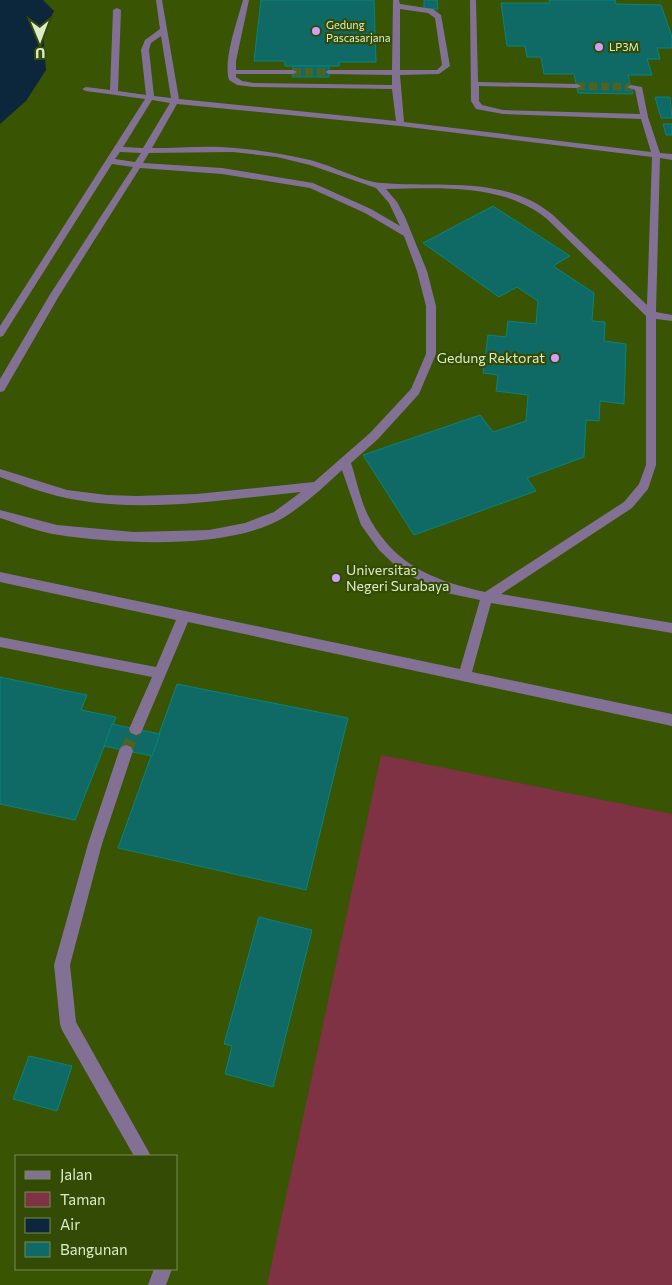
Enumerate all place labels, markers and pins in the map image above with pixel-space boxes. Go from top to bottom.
place label: Gedung Pascasarjana [326,18,391,44]
marker: Gedung Pascasarjana [310,25,322,37]
place label: LP3M [609,40,639,53]
marker: LP3M [593,41,605,53]
place label: Gedung Rektorat [437,349,545,366]
marker: Gedung Rektorat [549,352,561,364]
place label: Universitas Negeri Surabaya [346,561,449,594]
marker: Universitas Negeri Surabaya [330,572,342,584]

